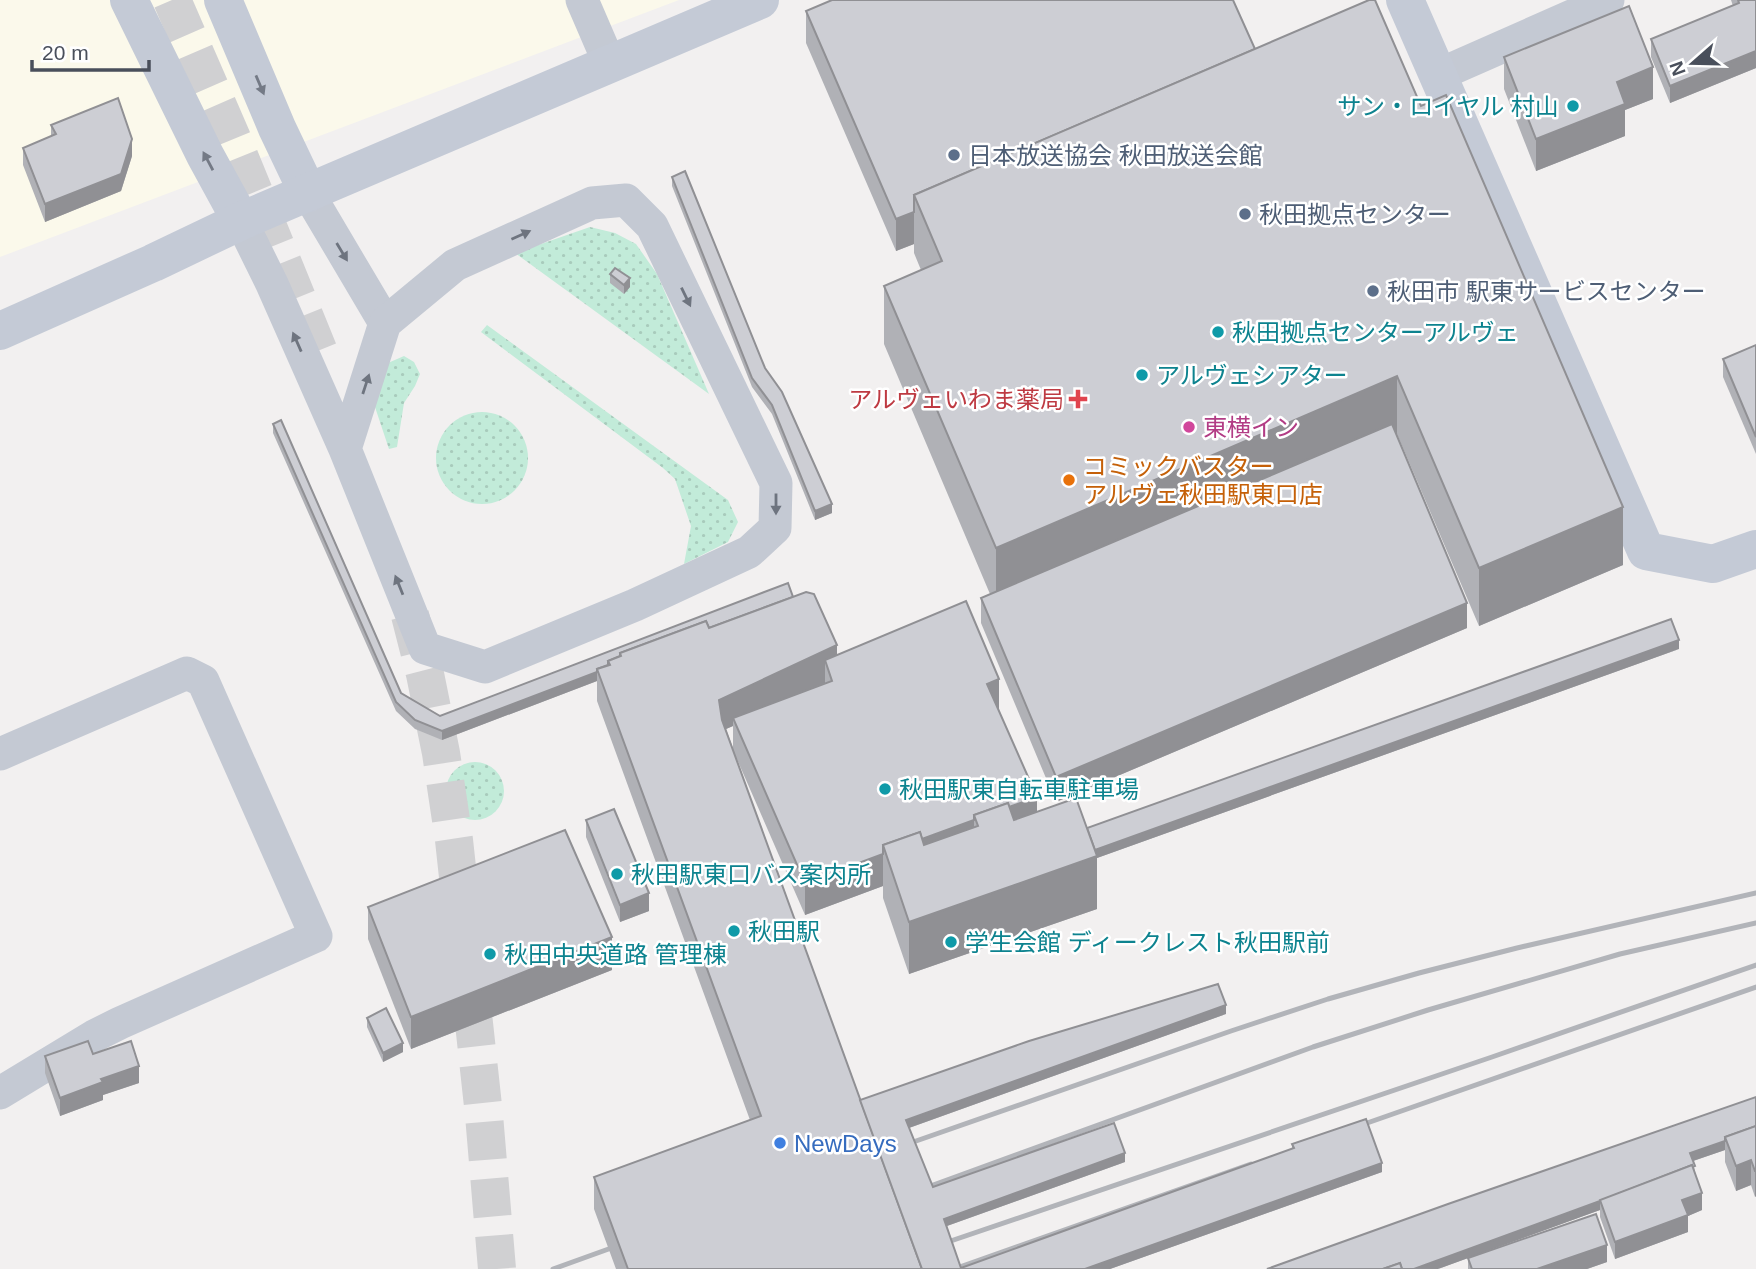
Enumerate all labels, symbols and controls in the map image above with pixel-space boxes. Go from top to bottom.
scale bar [32,28,149,72]
north arrow [1658,28,1728,98]
text: 20 m [42,41,89,64]
text: N [1665,59,1690,79]
one-way arrow [254,75,266,95]
place label: サン・ロイヤル 村山 [1337,93,1559,120]
marker: サン・ロイヤル 村山 [1565,98,1581,114]
place label: 日本放送協会 秋田放送会館 [968,142,1263,169]
marker: 日本放送協会 秋田放送会館 [946,147,962,163]
one-way arrow [202,152,214,171]
place label: 秋田拠点センター [1259,201,1451,228]
marker: 秋田拠点センター [1237,206,1253,222]
one-way arrow [511,229,531,241]
one-way arrow [336,243,348,262]
place label: 秋田市 駅東サービスセンター [1387,278,1706,305]
marker: 秋田市 駅東サービスセンター [1365,283,1381,299]
one-way arrow [681,287,692,307]
place label: 秋田拠点センターアルヴェ [1232,319,1519,346]
marker: 秋田拠点センターアルヴェ [1210,324,1226,340]
one-way arrow [291,332,303,352]
place label: アルヴェシアター [1156,362,1348,389]
marker: アルヴェシアター [1134,367,1150,383]
one-way arrow [361,374,371,395]
place label: アルヴェいわま薬局 [848,386,1064,413]
marker: アルヴェいわま薬局 [1070,391,1086,407]
place label: 東横イン [1203,414,1299,441]
marker: 東横イン [1181,419,1197,435]
place label: コミックバスター アルヴェ秋田駅東口店 [1083,453,1323,508]
marker: コミックバスター アルヴェ秋田駅東口店 [1061,472,1077,488]
one-way arrow [770,493,781,515]
one-way arrow [394,574,405,595]
place label: 秋田駅東自転車駐車場 [899,776,1139,803]
marker: 秋田駅東自転車駐車場 [877,781,893,797]
place label: 秋田駅東口バス案内所 [631,861,871,888]
marker: 秋田駅東口バス案内所 [609,866,625,882]
place label: 秋田駅 [748,918,820,945]
marker: 秋田駅 [726,923,742,939]
place label: 学生会館 ディークレスト秋田駅前 [965,929,1330,956]
marker: 学生会館 ディークレスト秋田駅前 [943,934,959,950]
place label: 秋田中央道路 管理棟 [504,941,727,968]
marker: 秋田中央道路 管理棟 [482,946,498,962]
place label: NewDays [794,1130,897,1157]
marker: NewDays [772,1135,788,1151]

